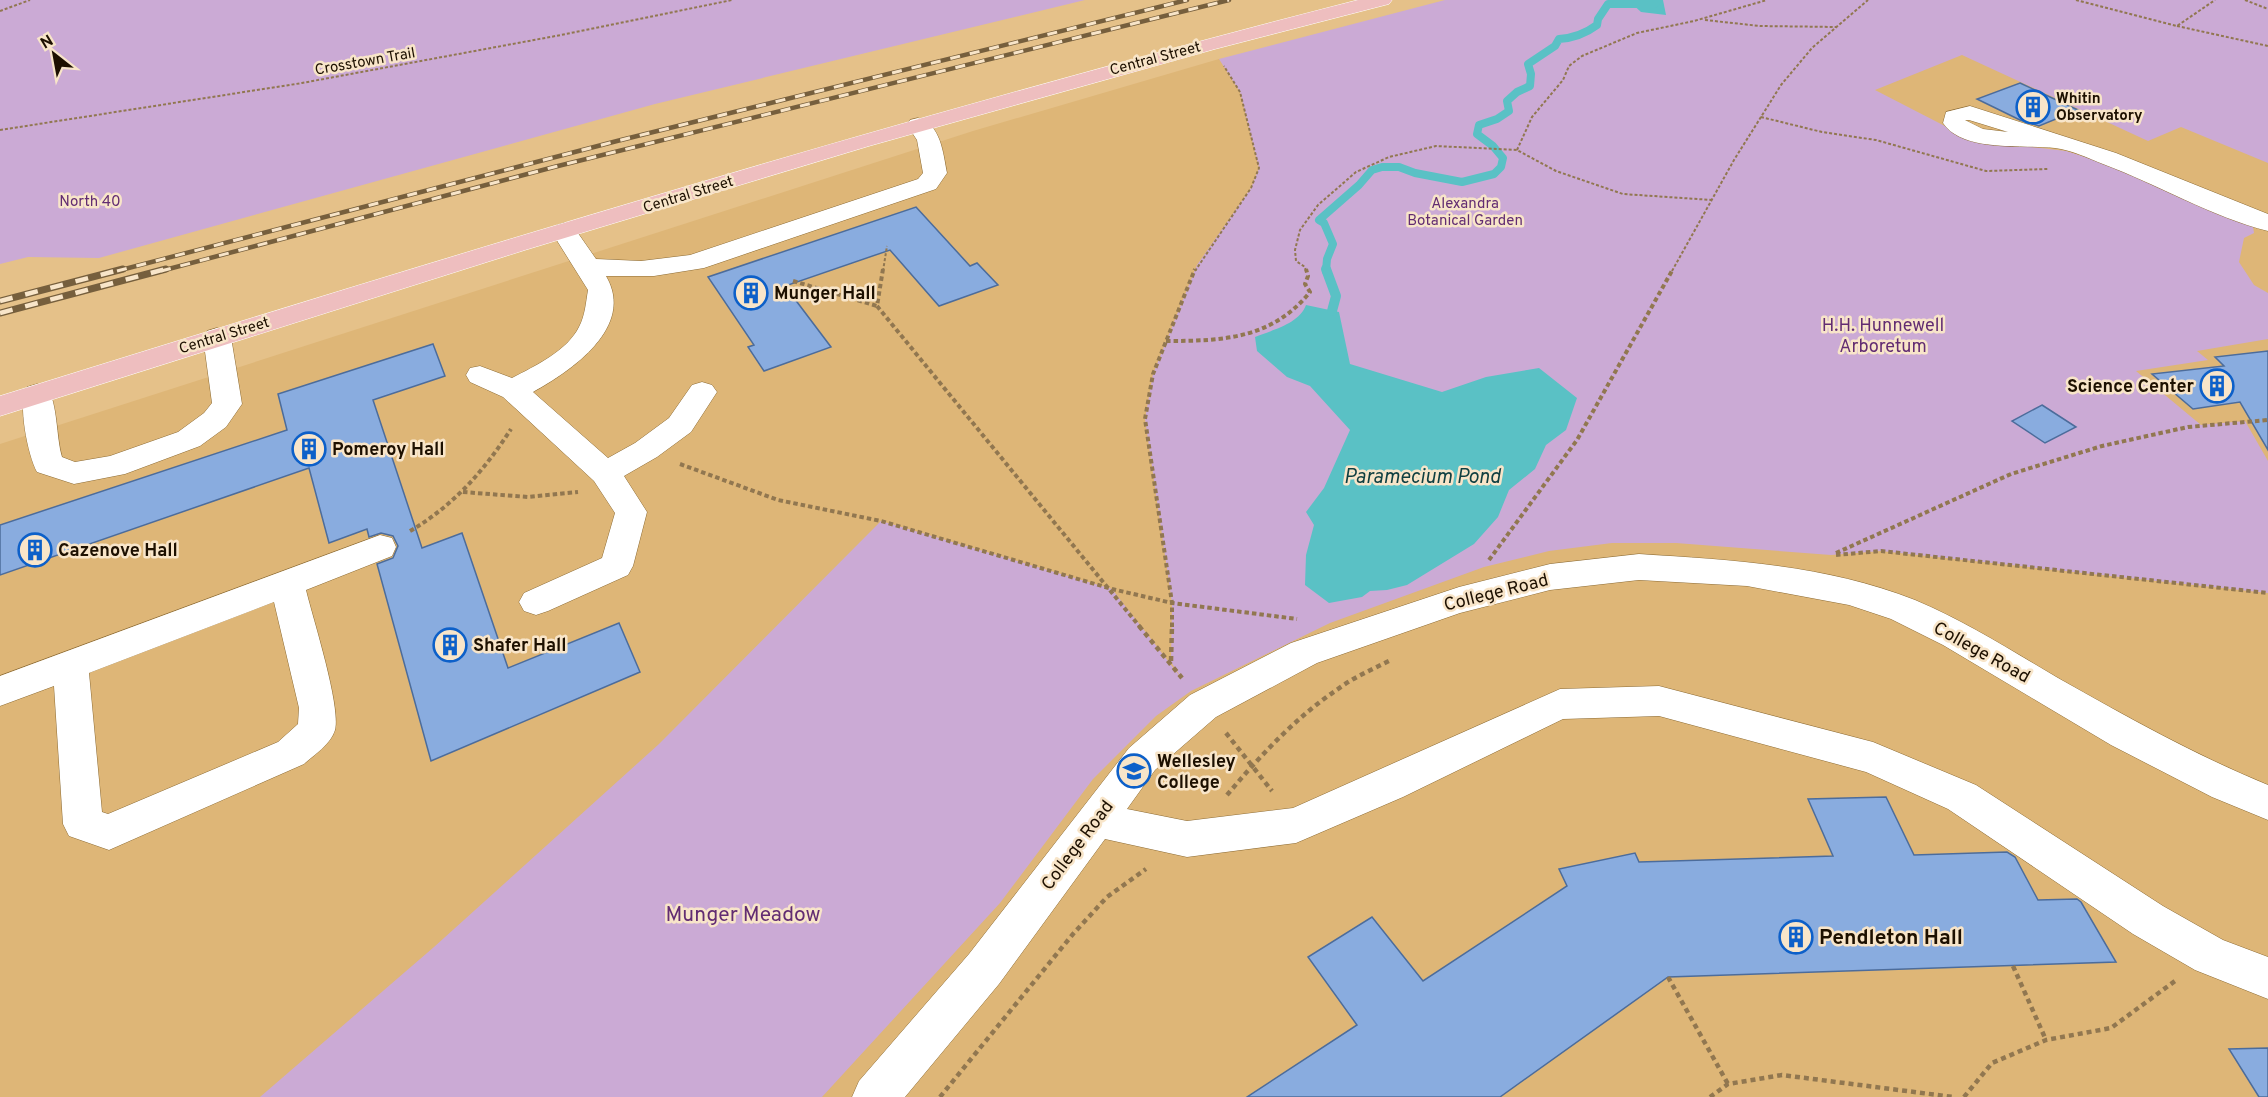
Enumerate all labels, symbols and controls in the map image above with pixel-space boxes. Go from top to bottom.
north arrow [24,24,84,84]
text: N [37,31,57,54]
street label: Central Street [1108,38,1203,81]
street label: Crosstown Trail [314,44,417,81]
building icon: Whitin Observatory [2015,89,2051,125]
place label: Whitin Observatory [2056,90,2143,126]
street label: Central Street [641,173,736,218]
park label: North 40 [59,193,121,212]
park label: Alexandra Botanical Garden [1407,195,1523,231]
building icon: Munger Hall [733,275,769,311]
place label: Munger Hall [774,283,876,306]
street label: Central Street [177,314,272,359]
park label: H.H. Hunnewell Arboretum [1822,315,1944,359]
building icon: Science Center [2199,368,2235,404]
place label: Science Center [2067,376,2194,399]
building icon: Pomeroy Hall [291,431,327,467]
place label: Pomeroy Hall [332,439,444,462]
water label: Paramecium Pond [1344,465,1501,491]
building icon: Cazenove Hall [17,532,53,568]
place label: Cazenove Hall [58,540,178,563]
street label: College Road [1442,569,1551,618]
street label: College Road [1929,617,2034,689]
building icon: Shafer Hall [432,627,468,663]
place label: Shafer Hall [473,635,566,658]
place label: Wellesley College [1157,751,1236,795]
school or university icon: Wellesley College [1116,753,1152,789]
street label: College Road [1037,796,1120,895]
park label: Munger Meadow [665,902,821,929]
building icon: Pendleton Hall [1778,919,1814,955]
place label: Pendleton Hall [1819,925,1963,952]

